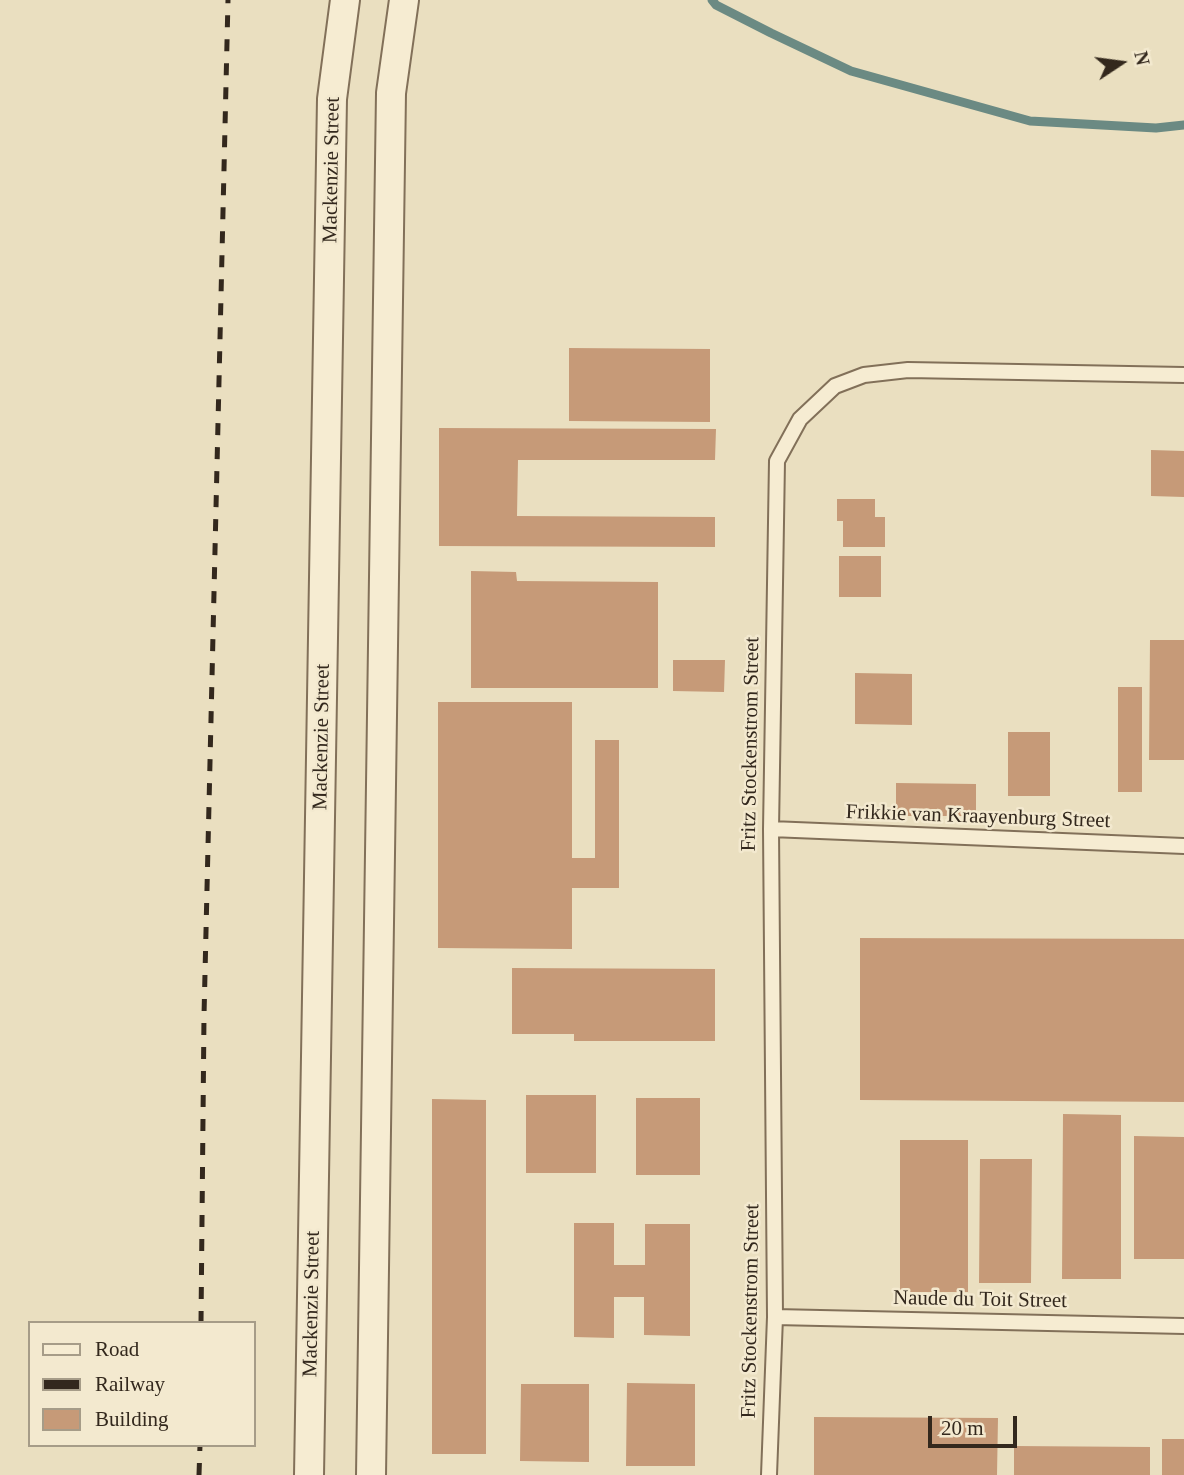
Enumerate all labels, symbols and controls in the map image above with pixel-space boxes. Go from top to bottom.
north arrow [1086,28,1156,98]
text: N [1130,49,1154,67]
street label: Mackenzie Street [318,97,346,243]
street label: Fritz Stockenstrom Street [737,636,765,852]
street label: Mackenzie Street [308,664,336,810]
street label: Frikkie van Kraayenburg Street [845,800,1111,834]
street label: Fritz Stockenstrom Street [737,1203,765,1419]
street label: Mackenzie Street [298,1231,326,1377]
street label: Naude du Toit Street [893,1286,1067,1314]
legend [28,1321,256,1447]
text: Road [95,1337,139,1361]
text: Railway [95,1372,165,1396]
scale bar [932,1402,1021,1446]
text: Building [95,1407,169,1431]
text: 20 m [941,1416,984,1440]

